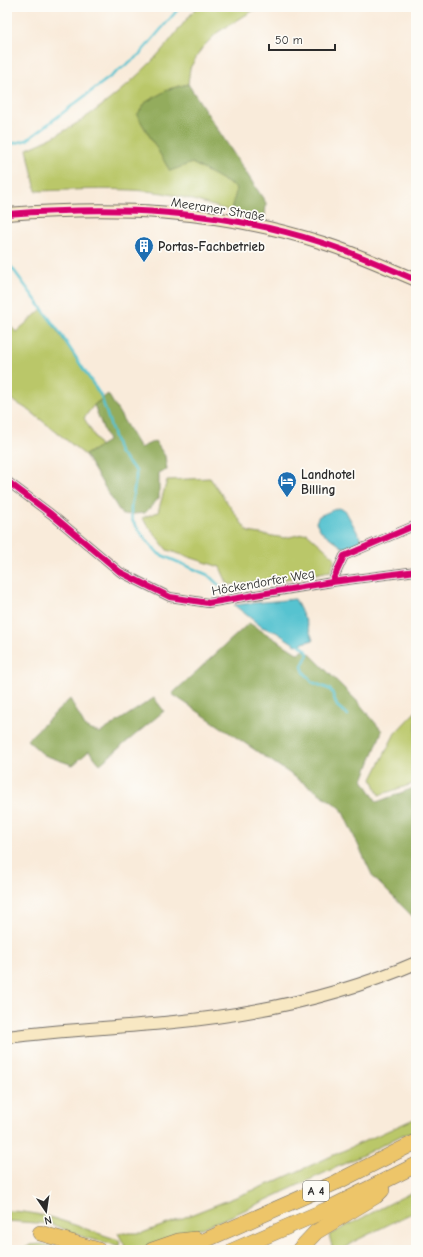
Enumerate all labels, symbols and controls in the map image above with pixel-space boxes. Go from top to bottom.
scale bar [269,26,335,52]
text: 50 m [275,33,303,47]
street label: Meeraner Straße [170,194,266,224]
building icon: Portas-Fachbetrieb [133,235,155,263]
place label: Portas-Fachbetrieb [158,239,265,254]
place label: Landhotel Billing [301,467,355,497]
hotel icon: Landhotel Billing [276,470,298,498]
street label: Höckendorfer Weg [210,566,316,598]
road number: A 4 [303,1181,329,1201]
north arrow [26,1191,66,1231]
text: N [43,1213,53,1227]

